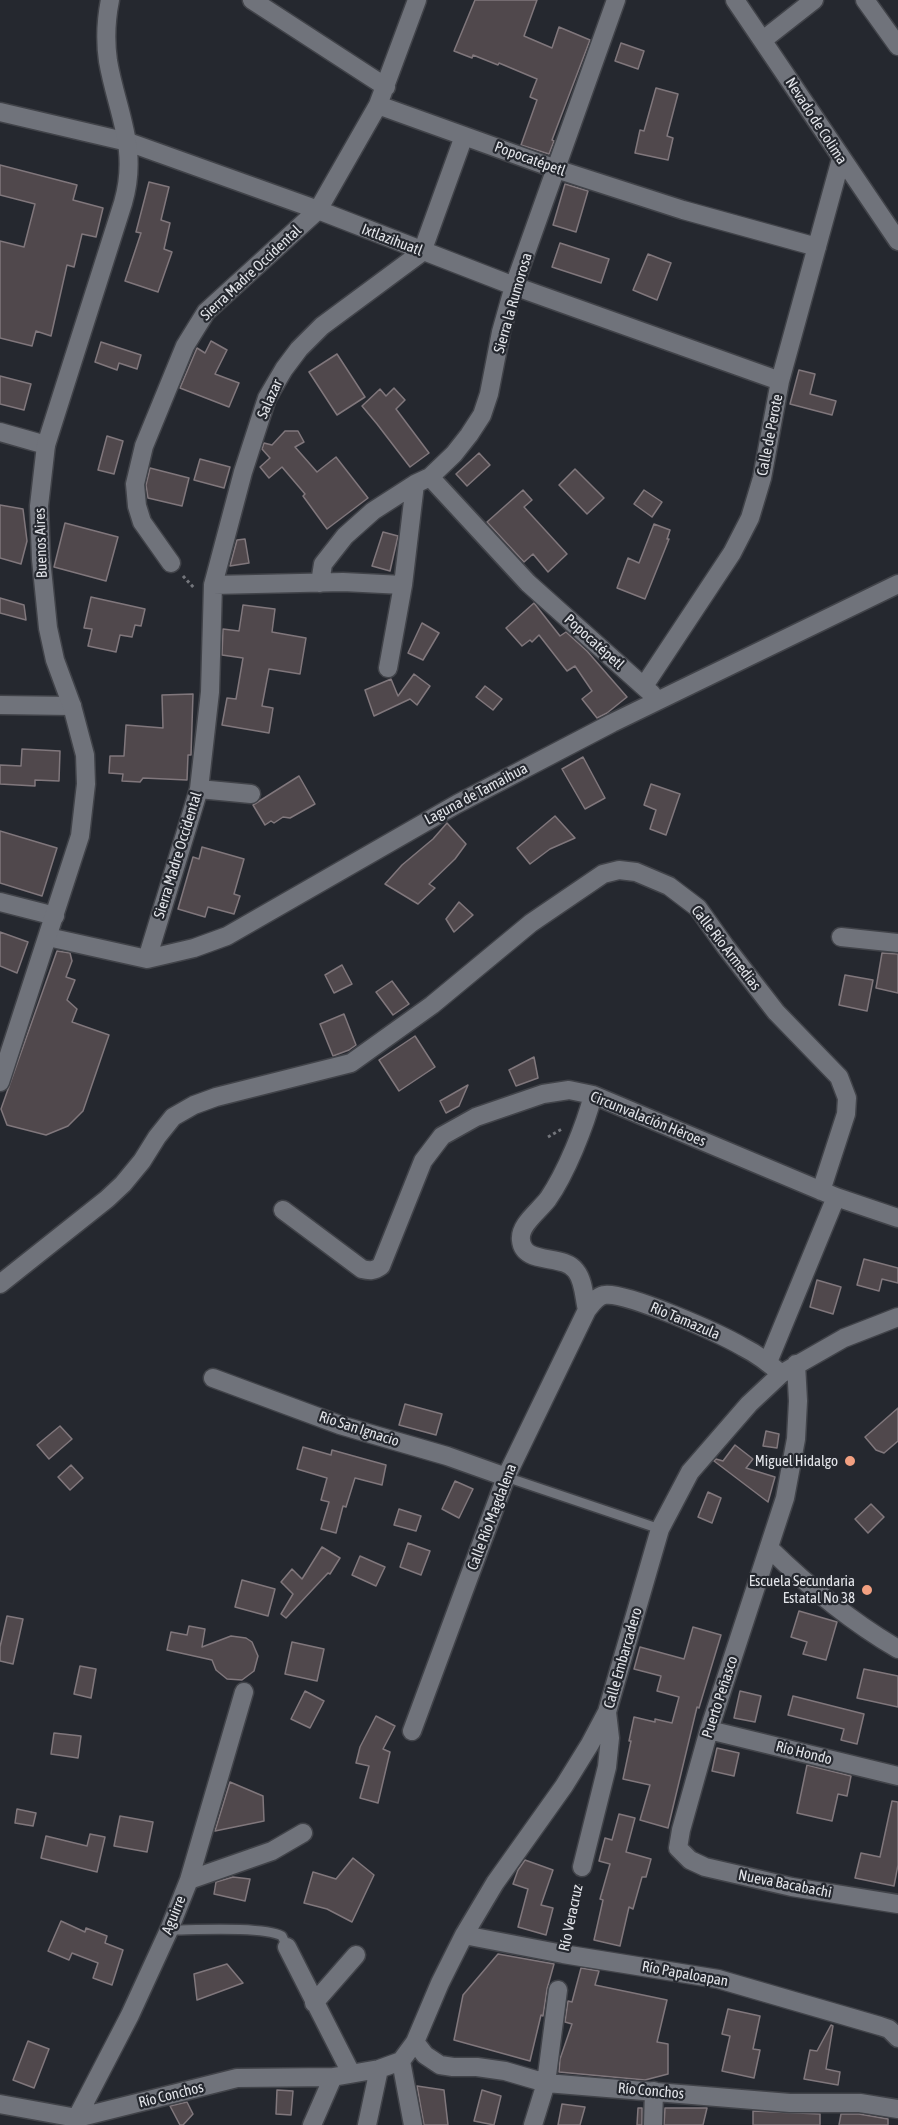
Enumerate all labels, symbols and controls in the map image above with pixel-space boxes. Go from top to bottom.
street label: Nevado de Colima [781,74,851,168]
street label: Popocatépetl [492,138,568,180]
street label: Ixtlazihuatl [359,220,425,260]
street label: Sierra Madre Occidental [197,222,305,324]
street label: Sierra la Rumorosa [490,251,536,355]
street label: Salazar [253,377,287,421]
street label: Calle de Perote [753,393,787,477]
street label: Buenos Aires [31,508,51,578]
street label: Popocatépetl [560,611,628,673]
street label: Laguna de Tamaihua [421,759,531,829]
street label: Sierra Madre Occidental [150,790,206,920]
street label: Calle Río Armedias [687,902,765,994]
street label: Circunvalación Héroes [588,1088,708,1150]
street label: Río Tamazula [647,1298,723,1344]
street label: Río San Ignacio [317,1408,401,1450]
place label: Miguel Hidalgo [755,1452,838,1470]
marker: Miguel Hidalgo [843,1454,857,1468]
street label: Calle Río Magdalena [463,1461,521,1573]
place label: Escuela Secundaria Estatal No 38 [749,1572,855,1607]
marker: Escuela Secundaria Estatal No 38 [860,1583,874,1597]
street label: Calle Embarcadero [600,1606,646,1710]
street label: Puerto Peñasco [698,1654,742,1740]
street label: Río Hondo [774,1737,834,1769]
street label: Nueva Bacabachi [737,1866,833,1902]
street label: Río Veracruz [555,1883,587,1953]
street label: Aguirre [158,1893,190,1937]
street label: Río Papaloapan [640,1958,730,1990]
street label: Río Conchos [137,2078,205,2112]
street label: Río Conchos [617,2079,685,2103]

